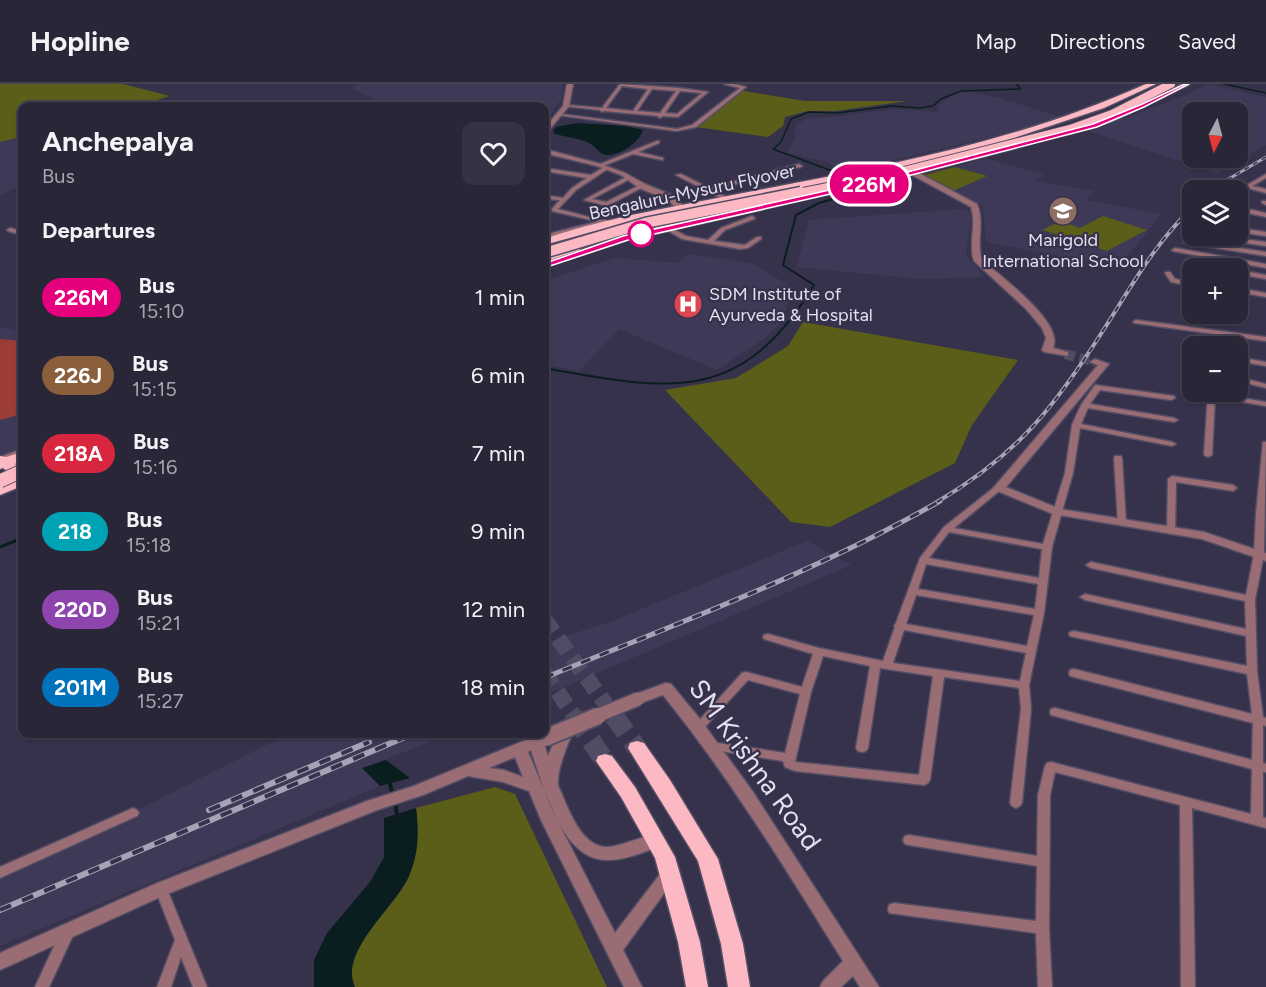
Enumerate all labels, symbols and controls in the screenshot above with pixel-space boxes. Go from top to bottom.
text: Hopline [30,24,130,58]
text: Map [975,29,1016,54]
text: Directions [1049,29,1145,54]
text: Saved [1178,29,1236,54]
north arrow [1182,102,1248,168]
map controls [1182,102,1248,402]
button: heart [462,122,525,185]
text: Anchepalya [42,124,194,158]
street label: Bengaluru-Mysuru Flyover [587,159,797,225]
text: Bus [42,164,75,188]
line badge: 226M [827,164,911,204]
text: 226M [842,172,896,197]
button: layers [1182,180,1248,246]
school or university icon: Marigold International School [1047,195,1079,227]
text: Departures [42,217,155,244]
unlabelled marker [628,221,654,247]
place label: Marigold International School [982,229,1144,272]
button: + [1182,258,1248,324]
text: Bus [139,272,175,299]
place label: SDM Institute of Ayurveda & Hospital [709,283,873,326]
text: 1 min [474,284,525,311]
text: 226M [54,285,109,310]
hospital icon: SDM Institute of Ayurveda & Hospital [672,288,704,320]
text: 15:10 [139,299,184,323]
button: − [1182,336,1248,402]
text: Bus [132,350,168,377]
text: 6 min [471,362,525,389]
text: 226J [54,363,102,388]
text: 15:15 [132,377,177,401]
text: Bus [133,428,169,455]
text: 7 min [472,440,525,467]
text: 218A [54,441,103,466]
text: 15:16 [133,455,177,479]
text: Bus [126,506,162,533]
text: 9 min [471,518,525,545]
text: 218 [58,519,92,544]
text: 15:18 [126,533,171,557]
text: Bus [137,584,173,611]
text: 12 min [462,596,525,623]
text: 220D [54,597,107,622]
text: 15:21 [137,611,181,635]
text: Bus [137,662,173,689]
street label: SM Krishna Road [682,673,828,857]
text: 18 min [461,674,525,701]
text: 201M [54,675,107,700]
text: 15:27 [137,689,183,713]

